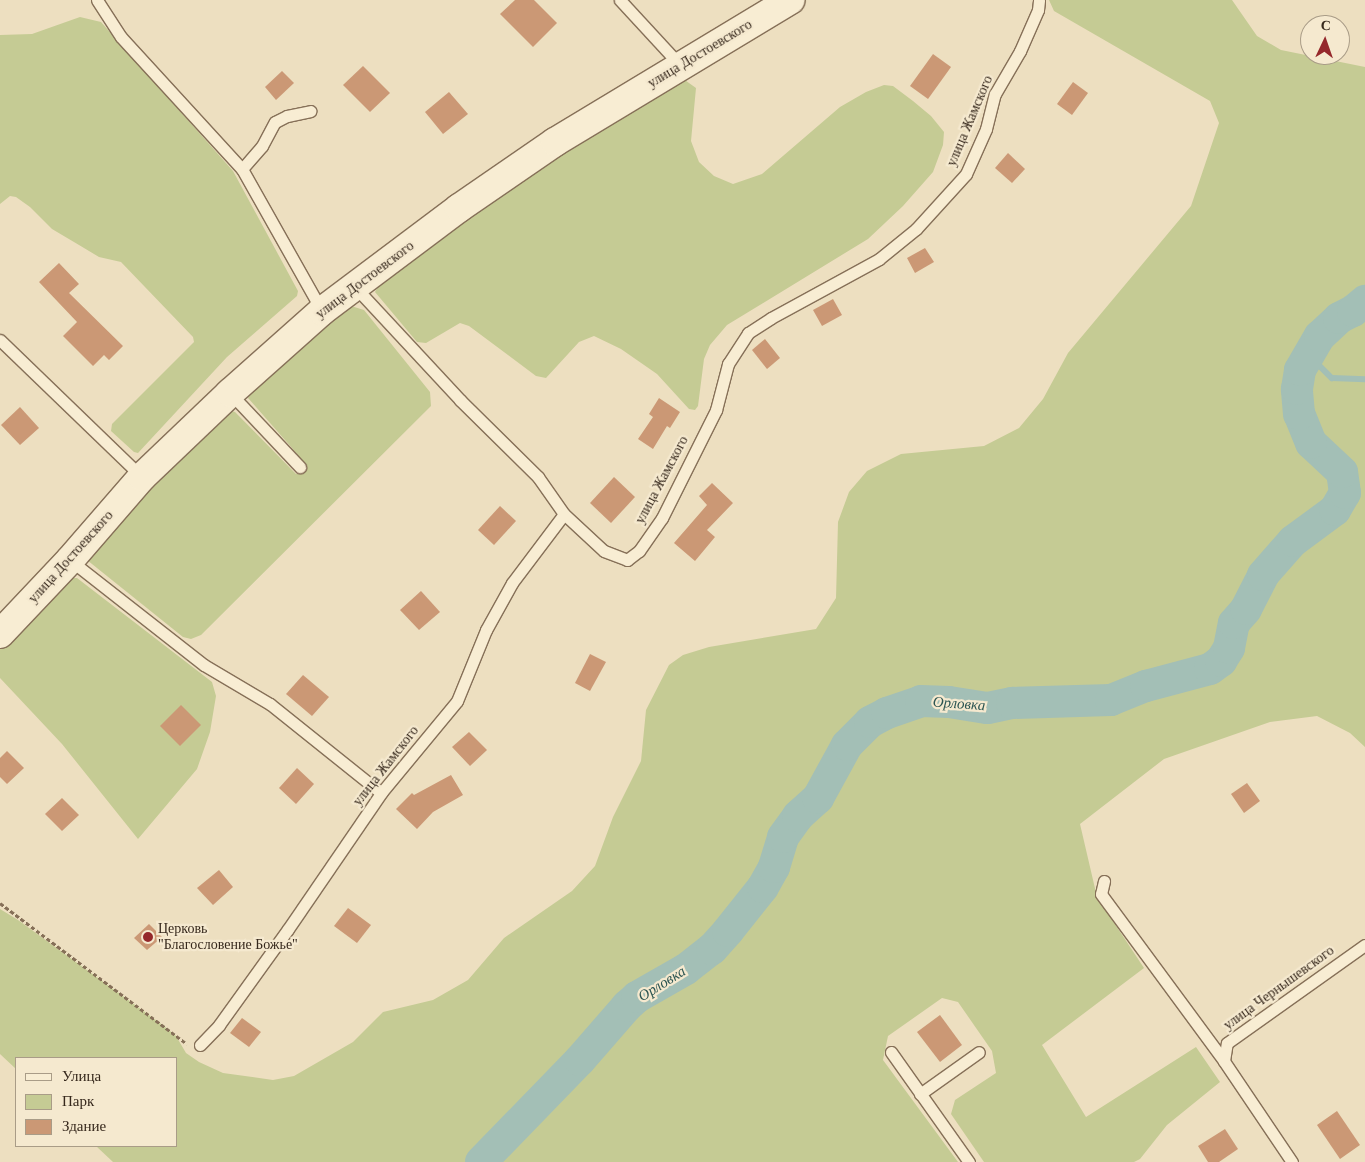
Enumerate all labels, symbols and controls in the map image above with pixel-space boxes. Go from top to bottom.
north arrow [1300,15,1350,65]
street label: улица Достоевского [645,16,755,92]
text: С [1320,18,1331,33]
street label: улица Жамского [943,73,997,169]
street label: улица Достоевского [313,238,417,322]
street label: улица Жамского [632,433,692,527]
street label: улица Достоевского [25,507,117,607]
water label: Орловка [932,693,986,715]
street label: улица Жамского [350,723,422,809]
place label: Церковь "Благословение Божье" [158,921,298,954]
marker: Церковь "Благословение Божье" [142,931,154,943]
street label: улица Чернышевского [1220,942,1338,1034]
water label: Орловка [635,962,689,1006]
legend [15,1057,178,1147]
text: Улица [62,1068,101,1084]
text: Парк [62,1093,94,1109]
text: Здание [62,1118,106,1134]

